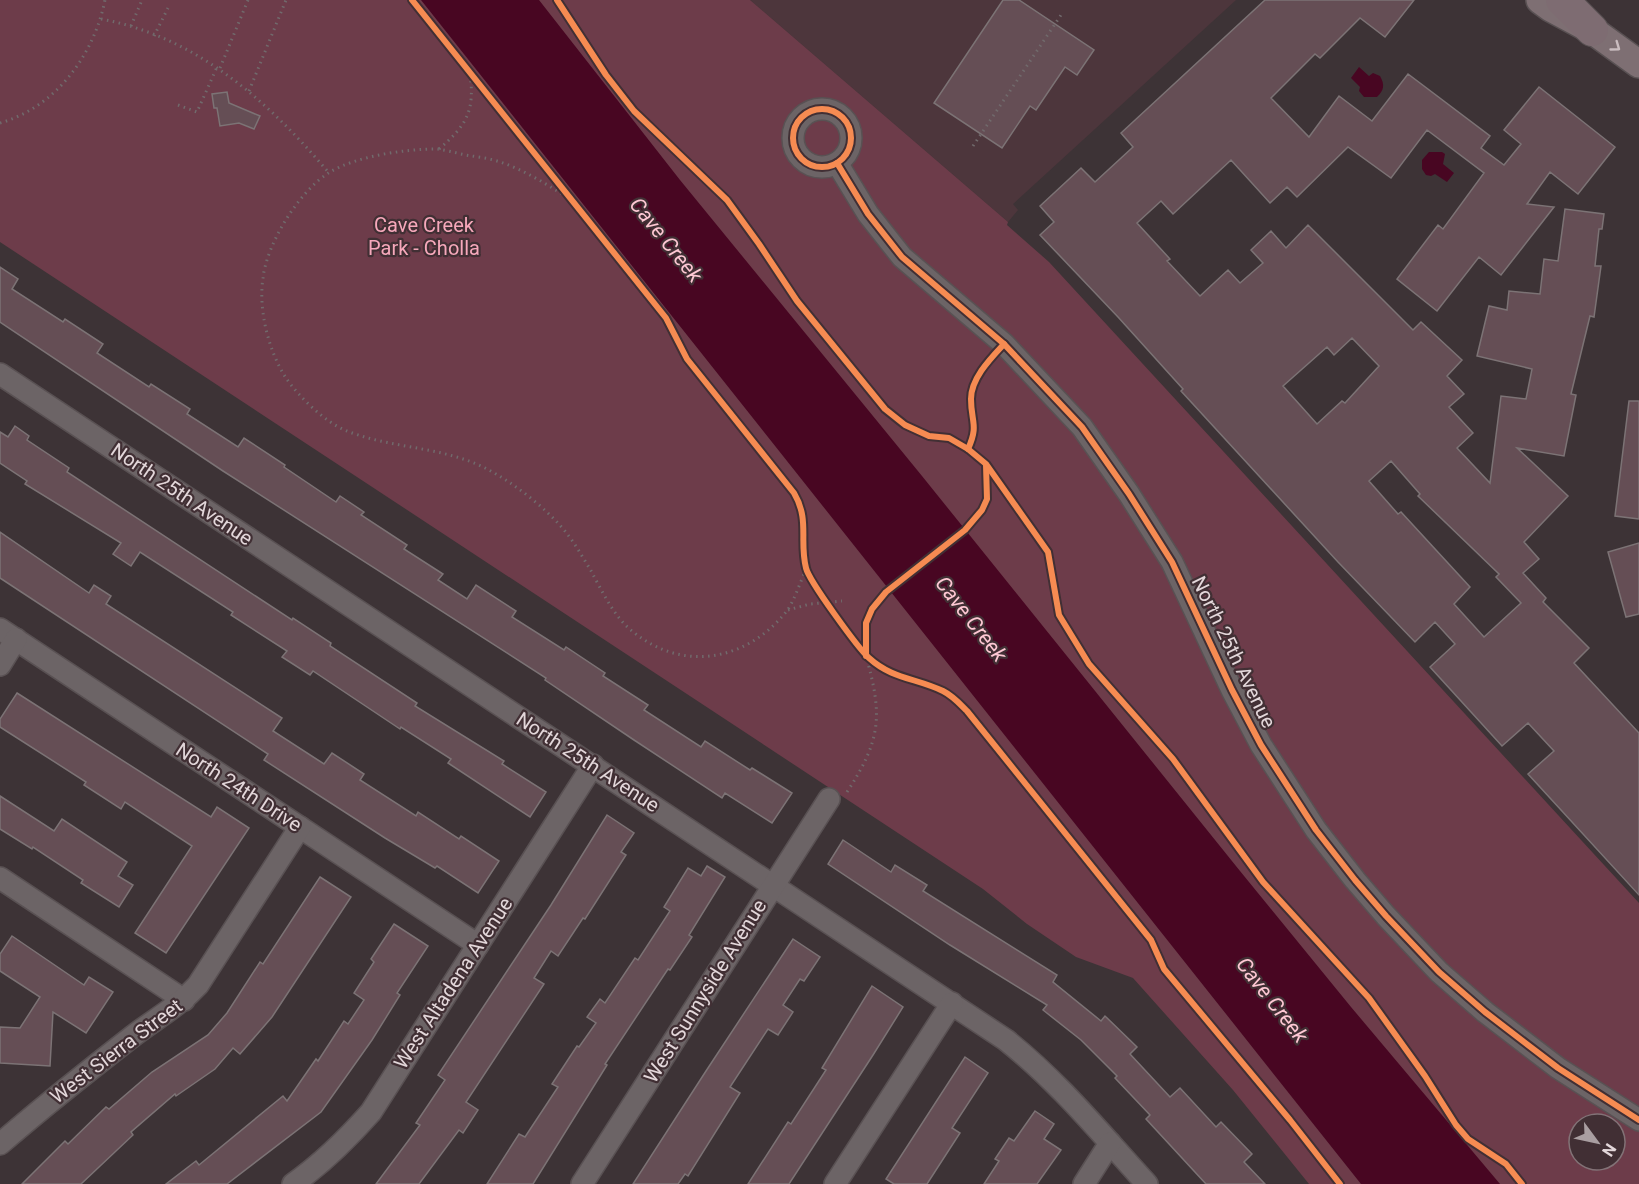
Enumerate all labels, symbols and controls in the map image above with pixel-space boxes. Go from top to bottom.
one-way arrow [1609,40,1620,51]
water label: Cave Creek [625,193,708,288]
park label: Cave Creek Park - Cholla [368,213,480,260]
street label: North 25th Avenue [107,438,257,550]
water label: Cave Creek [930,572,1012,667]
street label: North 25th Avenue [1187,572,1281,732]
street label: North 25th Avenue [512,707,664,817]
street label: North 24th Drive [171,737,307,837]
street label: West Altadena Avenue [389,893,517,1073]
street label: West Sunnyside Avenue [639,895,771,1087]
water label: Cave Creek [1231,953,1313,1048]
street label: West Sierra Street [45,994,187,1108]
north arrow [1567,1112,1627,1172]
text: N [1598,1140,1620,1160]

